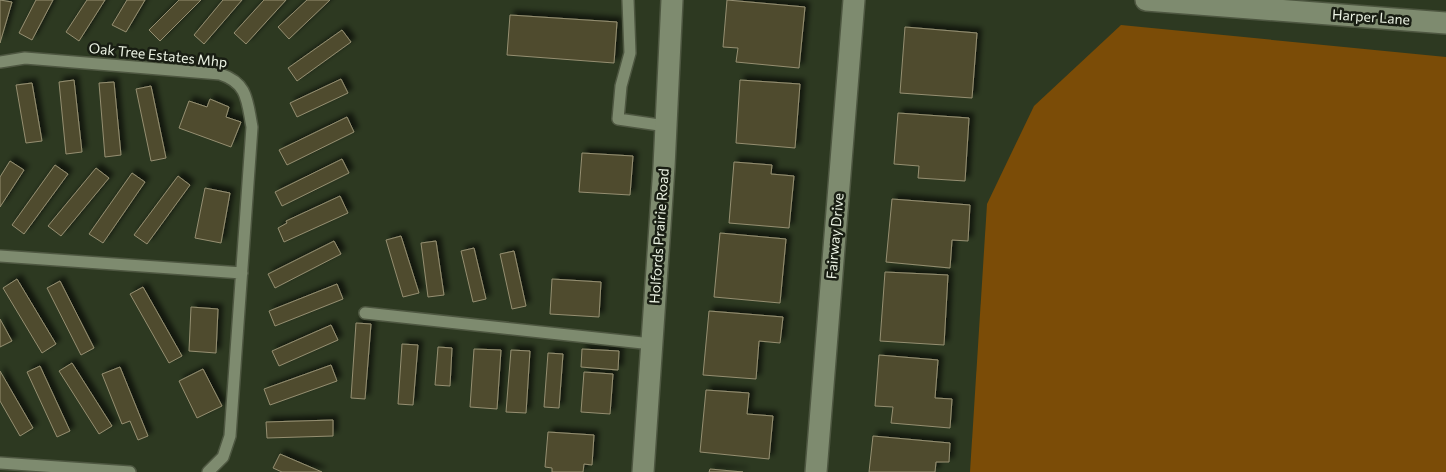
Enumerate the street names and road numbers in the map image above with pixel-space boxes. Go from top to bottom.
street label: Harper Lane [1331,5,1411,28]
street label: Oak Tree Estates Mhp [88,39,228,70]
street label: Holfords Prairie Road [645,168,672,304]
street label: Fairway Drive [822,192,847,280]

